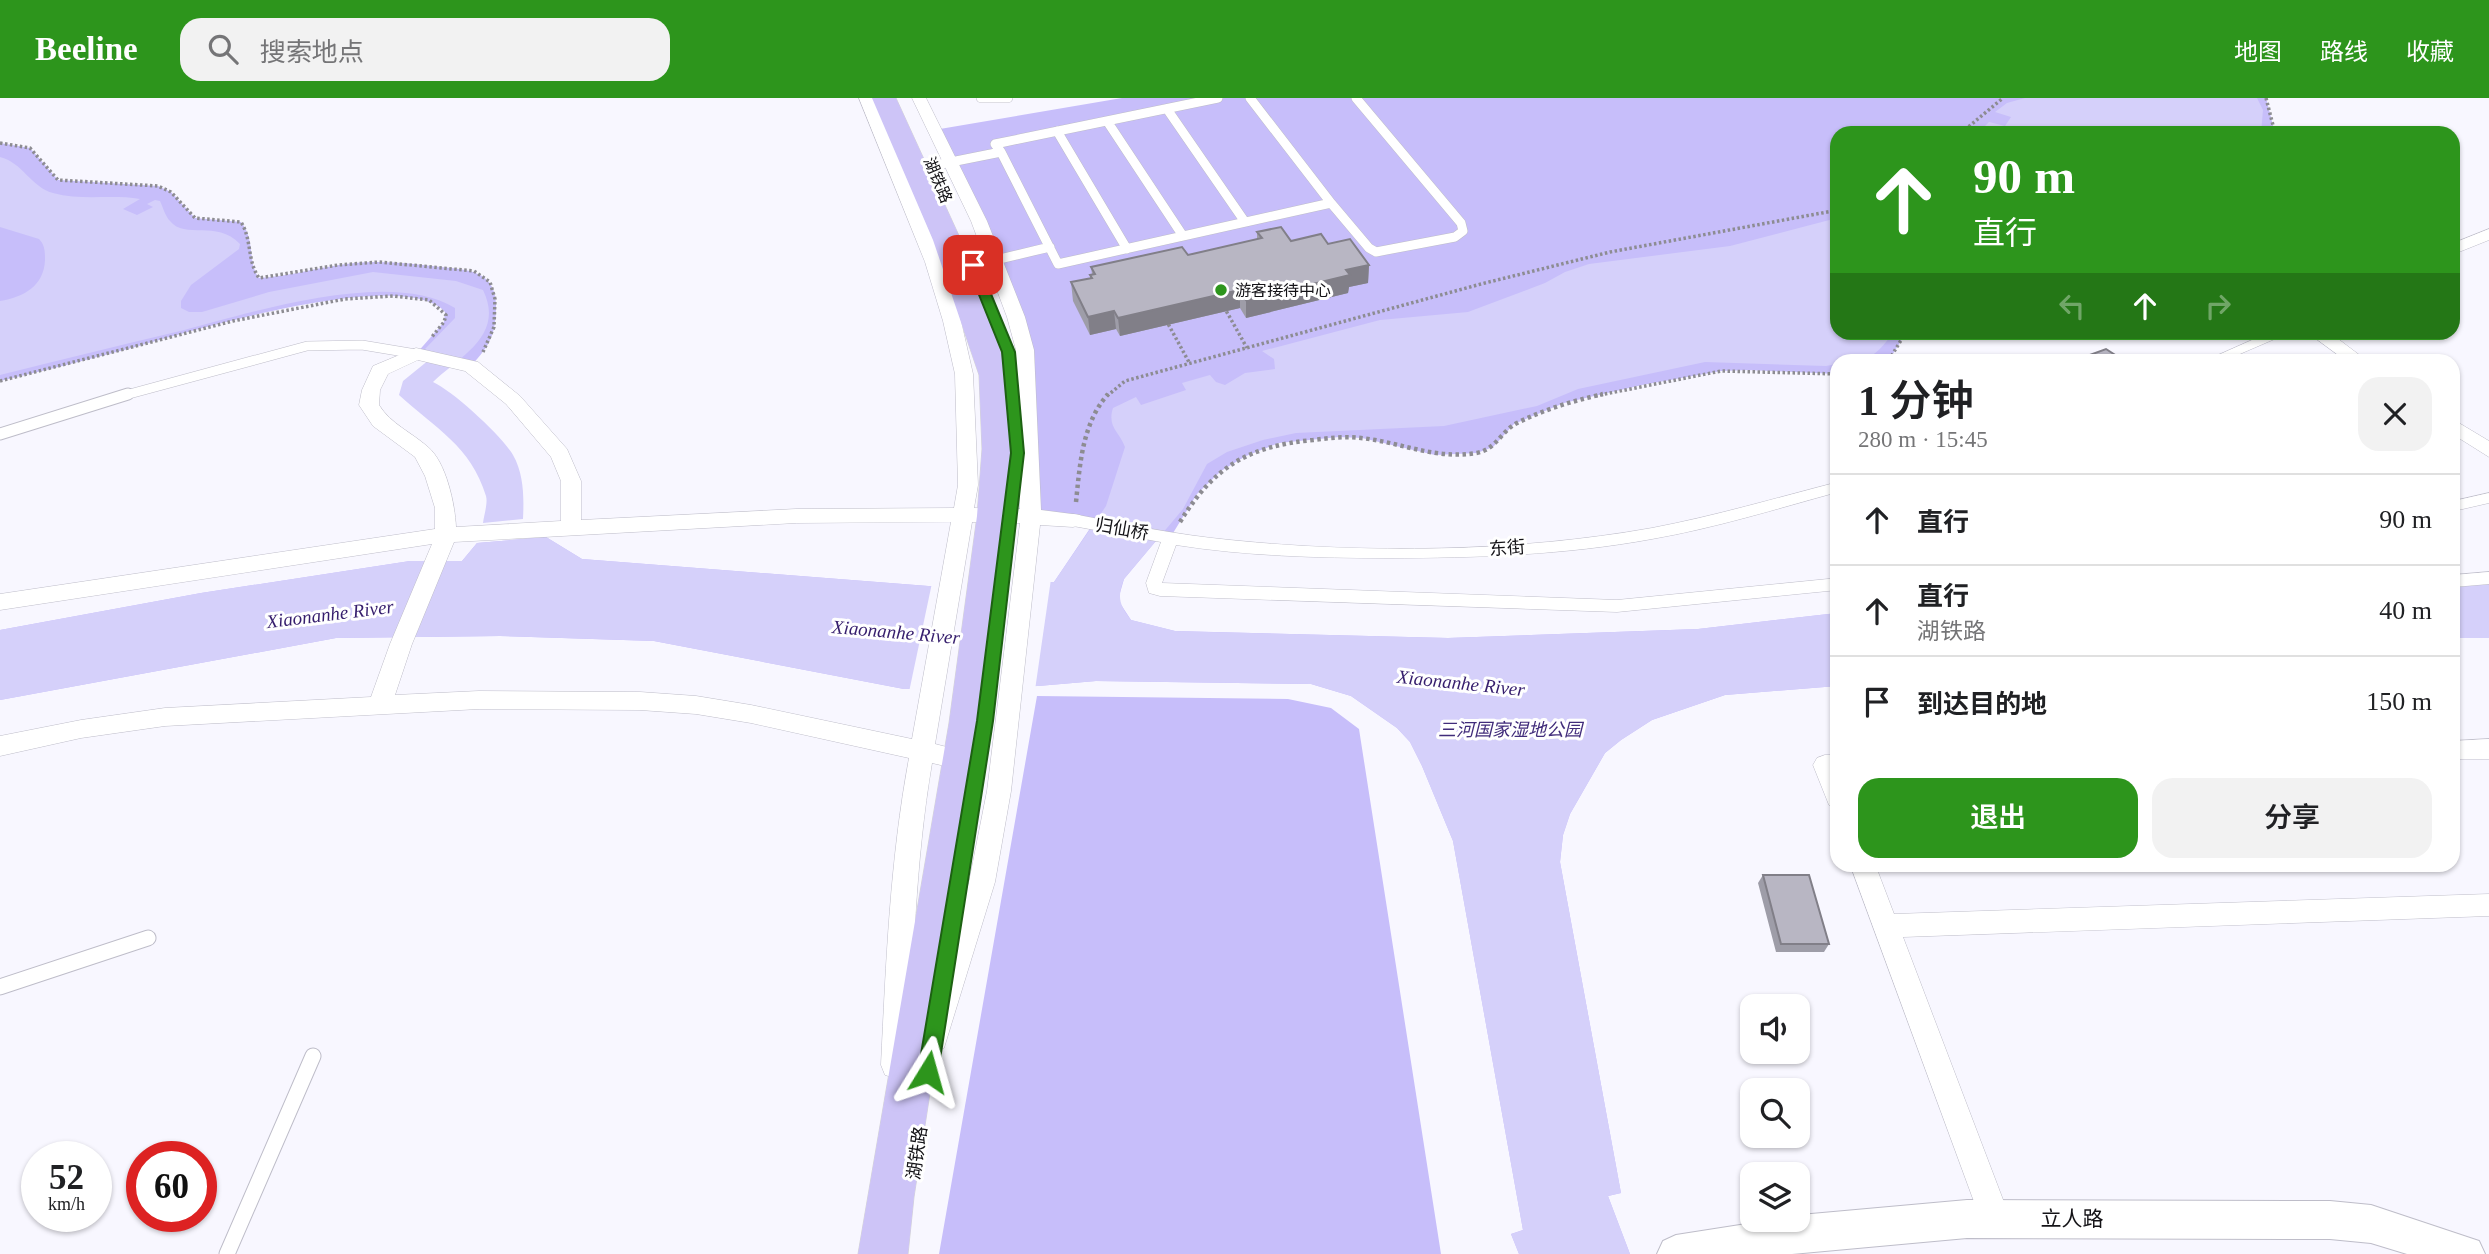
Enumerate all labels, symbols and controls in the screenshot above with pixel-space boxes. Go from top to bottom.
search box [180,18,670,81]
icon: search [204,30,242,68]
text: Beeline [35,31,138,67]
text: 搜索地点 [260,38,364,67]
text: 地图 [2234,39,2282,65]
text: 路线 [2320,39,2368,65]
text: 收藏 [2406,39,2454,65]
text: 90 m [1973,149,2075,204]
icon: ahead [1858,154,1949,245]
street label: 湖铁路 [921,155,955,205]
text: 直行 [1973,215,2037,251]
pin [943,235,1003,295]
icon: arrive [954,246,992,284]
marker: 游客接待中心 [1213,282,1229,298]
place label: 游客接待中心 [1235,282,1331,299]
icon: left [2053,287,2091,325]
icon: ahead [2126,287,2164,325]
icon: right [2199,287,2237,325]
button: close [2358,377,2432,451]
text: 1 分钟 [1858,378,1974,424]
text: 280 m · 15:45 [1858,427,1988,452]
icon: ahead [1858,501,1896,539]
text: 90 m [2379,505,2432,534]
text: 直行 [1917,508,1969,537]
street label: 归仙桥 [1094,514,1150,544]
street label: 东街 [1488,537,1526,559]
text: 直行 [1917,582,1969,611]
icon: ahead [1858,592,1896,630]
water label: Xiaonanhe River [264,596,396,632]
text: 40 m [2379,596,2432,625]
water label: Xiaonanhe River [830,616,961,648]
text: 湖铁路 [1917,619,1986,644]
water label: Xiaonanhe River [1395,666,1526,700]
icon: arrive [1858,683,1896,721]
text: 150 m [2366,687,2432,716]
text: 到达目的地 [1917,690,2047,719]
park label: 三河国家湿地公园 [1438,720,1585,740]
button: 退出 [1858,778,2138,858]
button: 分享 [2152,778,2432,858]
map controls [1740,994,1810,1232]
button: sound [1740,994,1810,1064]
position arrow [891,1035,965,1109]
button: search [1740,1078,1810,1148]
street label: 湖铁路 [903,1125,931,1181]
speed limit sign: 60 [126,1141,217,1232]
text: 52 [49,1158,84,1197]
button: layers [1740,1162,1810,1232]
text: km/h [48,1194,85,1214]
street label: 立人路 [2041,1207,2104,1231]

